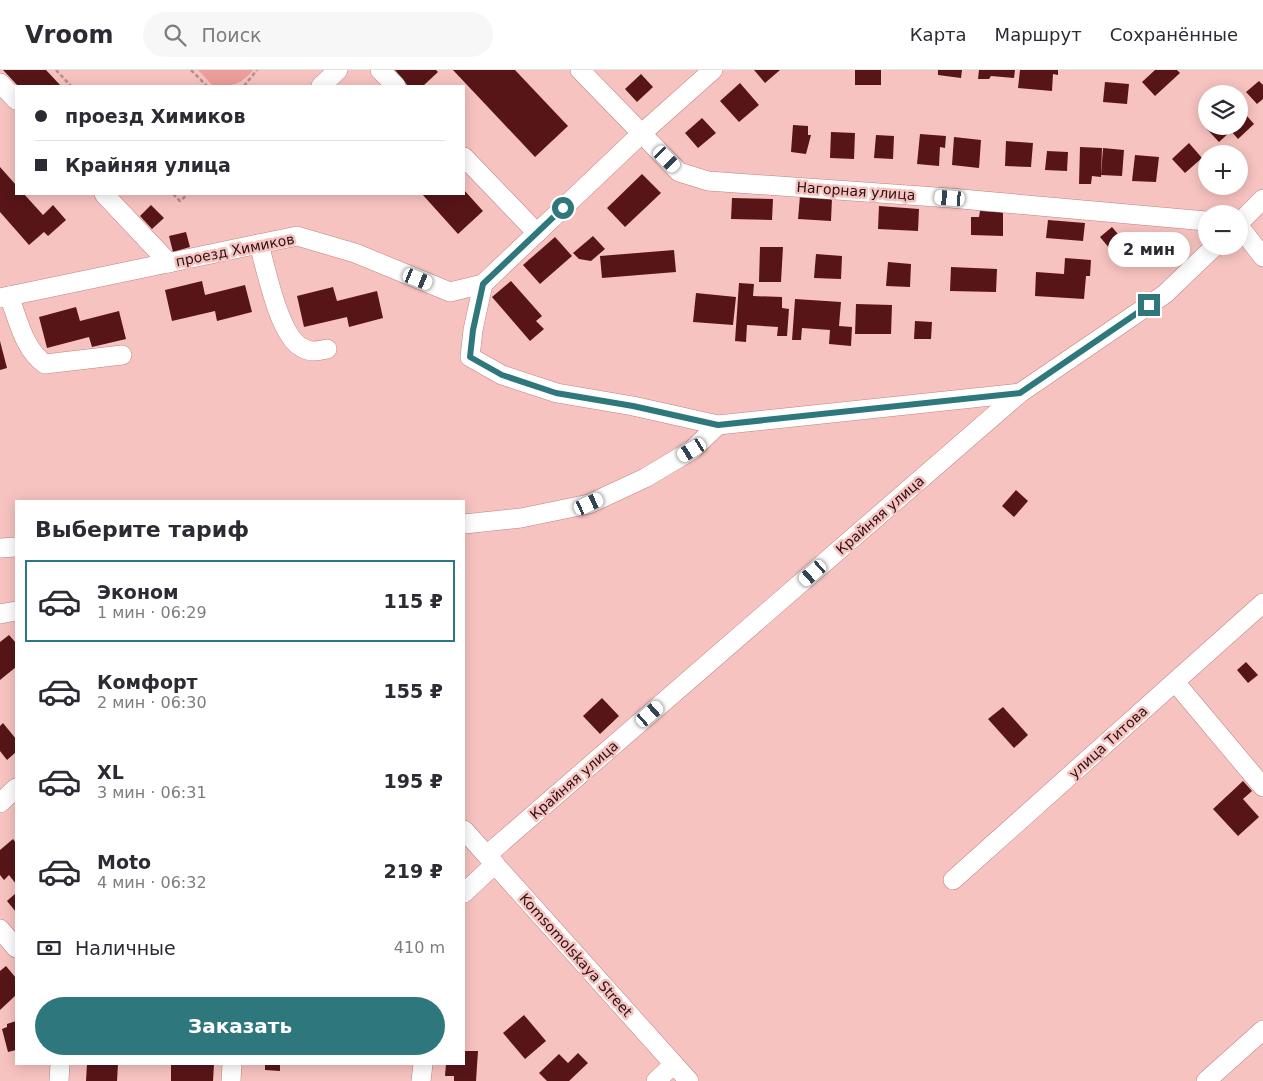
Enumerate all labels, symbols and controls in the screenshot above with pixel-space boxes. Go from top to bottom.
search box [143,12,493,57]
text: Vroom [25,21,113,49]
icon: search [161,21,189,49]
text: Поиск [201,24,262,46]
text: Карта [910,24,967,45]
text: Маршрут [995,24,1082,45]
text: Сохранённые [1110,24,1238,45]
map controls [1198,85,1248,255]
button: layers [1198,85,1248,135]
text: проезд Химиков [65,105,245,127]
car [651,143,682,175]
button: + [1198,145,1248,195]
text: Крайняя улица [65,154,231,176]
street label: Нагорная улица [796,179,916,203]
car [934,189,965,207]
route start [552,197,574,219]
button: − [1198,205,1248,255]
street label: проезд Химиков [174,231,296,269]
callout: 2 мин [1108,232,1190,268]
text: 2 мин [1123,240,1175,259]
car [401,266,434,292]
route end [1138,294,1160,316]
car [675,436,708,464]
street label: Крайняя улица [833,472,927,558]
car [572,491,605,517]
text: Выберите тариф [35,517,249,542]
car [796,557,829,589]
icon: car [37,579,82,624]
text: Эконом [97,581,179,603]
text: 115 ₽ [384,590,443,612]
text: 1 мин · 06:29 [97,603,207,622]
icon: car [37,669,82,714]
text: Комфорт [97,671,198,693]
text: 155 ₽ [384,680,443,702]
text: 2 мин · 06:30 [97,693,207,712]
car [633,698,666,730]
street label: улица Титова [1065,703,1151,781]
street label: Крайняя улица [527,737,621,823]
icon: car [37,759,82,804]
text: XL [97,761,124,783]
text: 195 ₽ [384,770,443,792]
text: 3 мин · 06:31 [97,783,207,802]
icon: car [37,849,82,894]
text: Moto [97,851,151,873]
text: 219 ₽ [384,860,443,882]
text: 4 мин · 06:32 [97,873,207,892]
street label: Komsomolskaya Street [516,890,636,1020]
icon: cash [35,934,63,962]
text: Наличные [75,937,176,959]
text: 410 m [394,938,445,957]
button: Заказать [35,997,445,1055]

